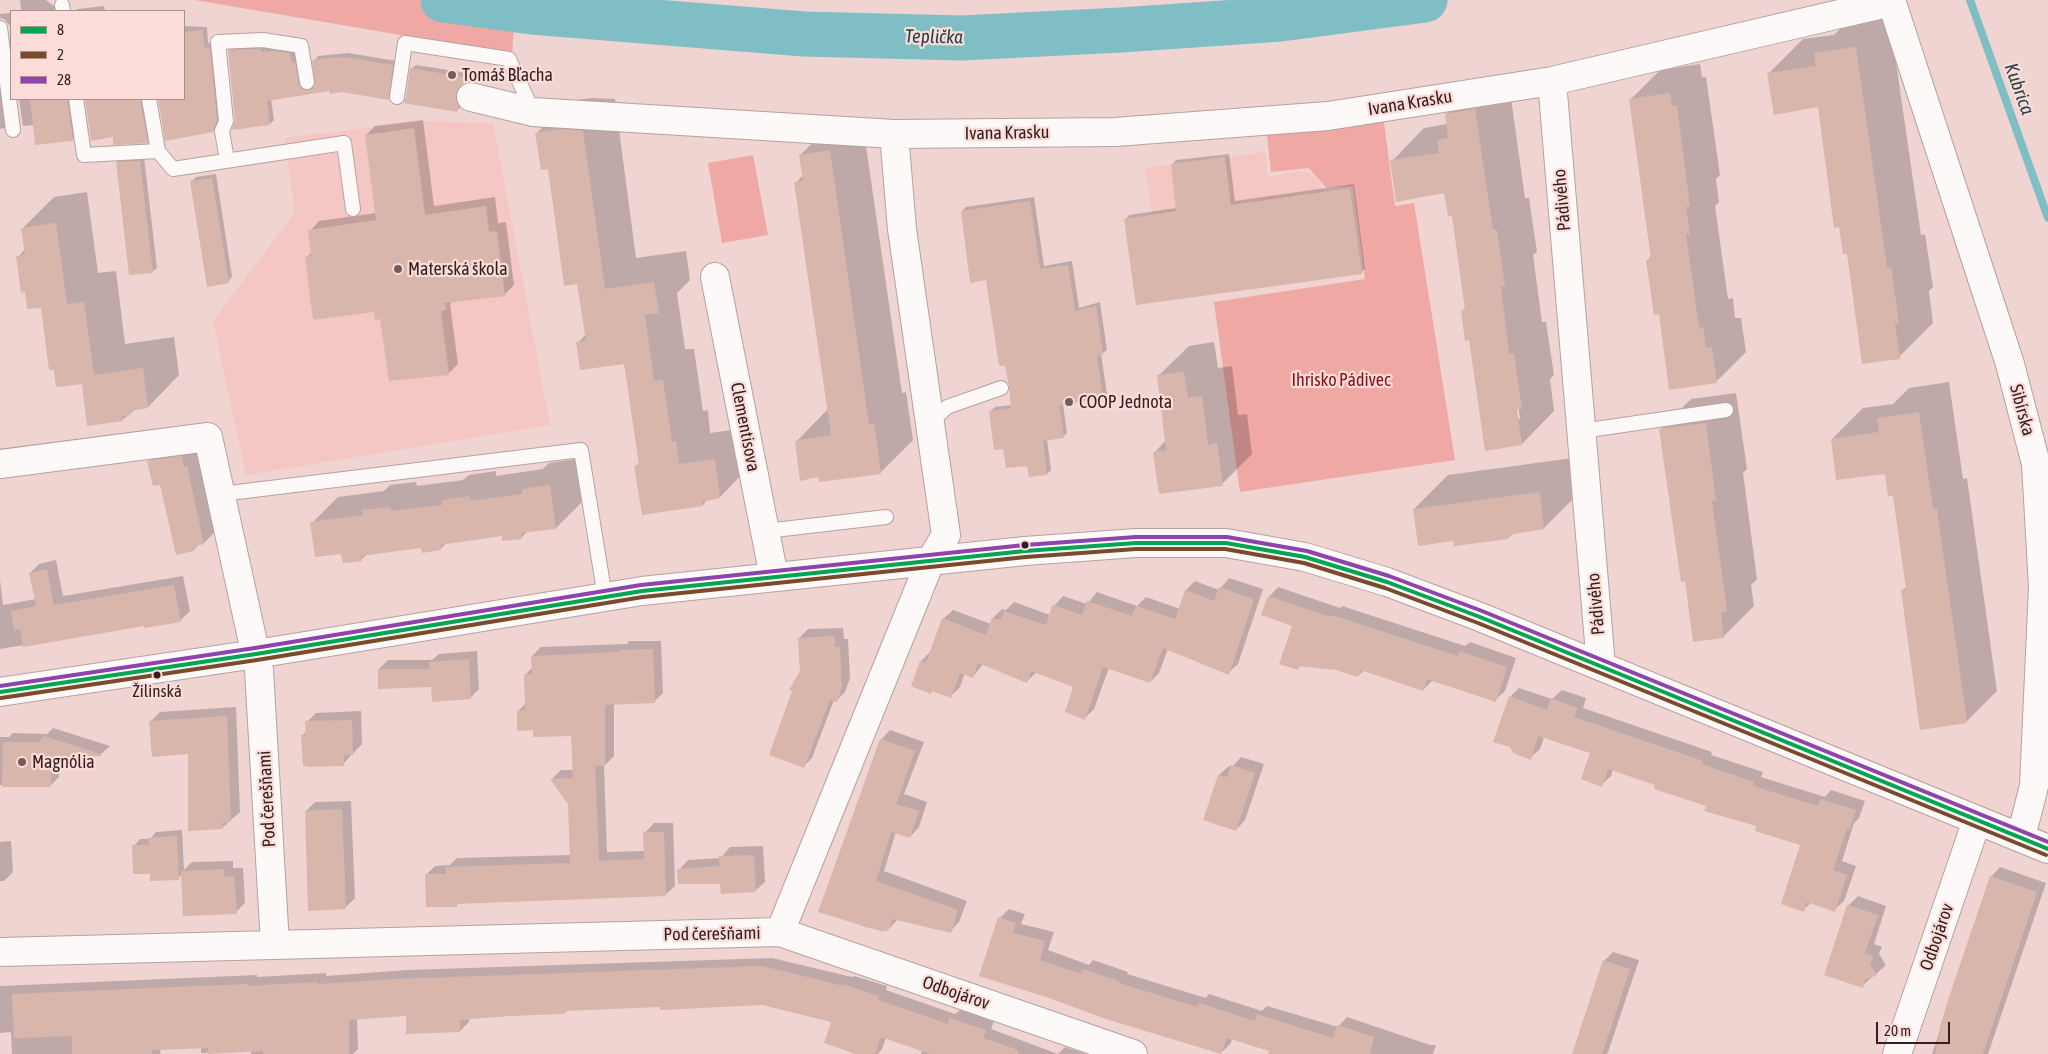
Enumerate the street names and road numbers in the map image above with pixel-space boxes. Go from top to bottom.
street label: Ivana Krasku [1366,86,1454,120]
street label: Ivana Krasku [964,121,1050,145]
street label: Pádivého [1549,168,1575,232]
street label: Clementisova [726,381,764,473]
street label: Sibírska [2005,382,2039,438]
street label: Pádivého [1583,572,1609,636]
street label: Pod čerešňami [254,750,280,848]
street label: Odbojárov [1915,901,1959,973]
street label: Pod čerešňami [663,922,761,946]
street label: Odbojárov [920,971,992,1015]

